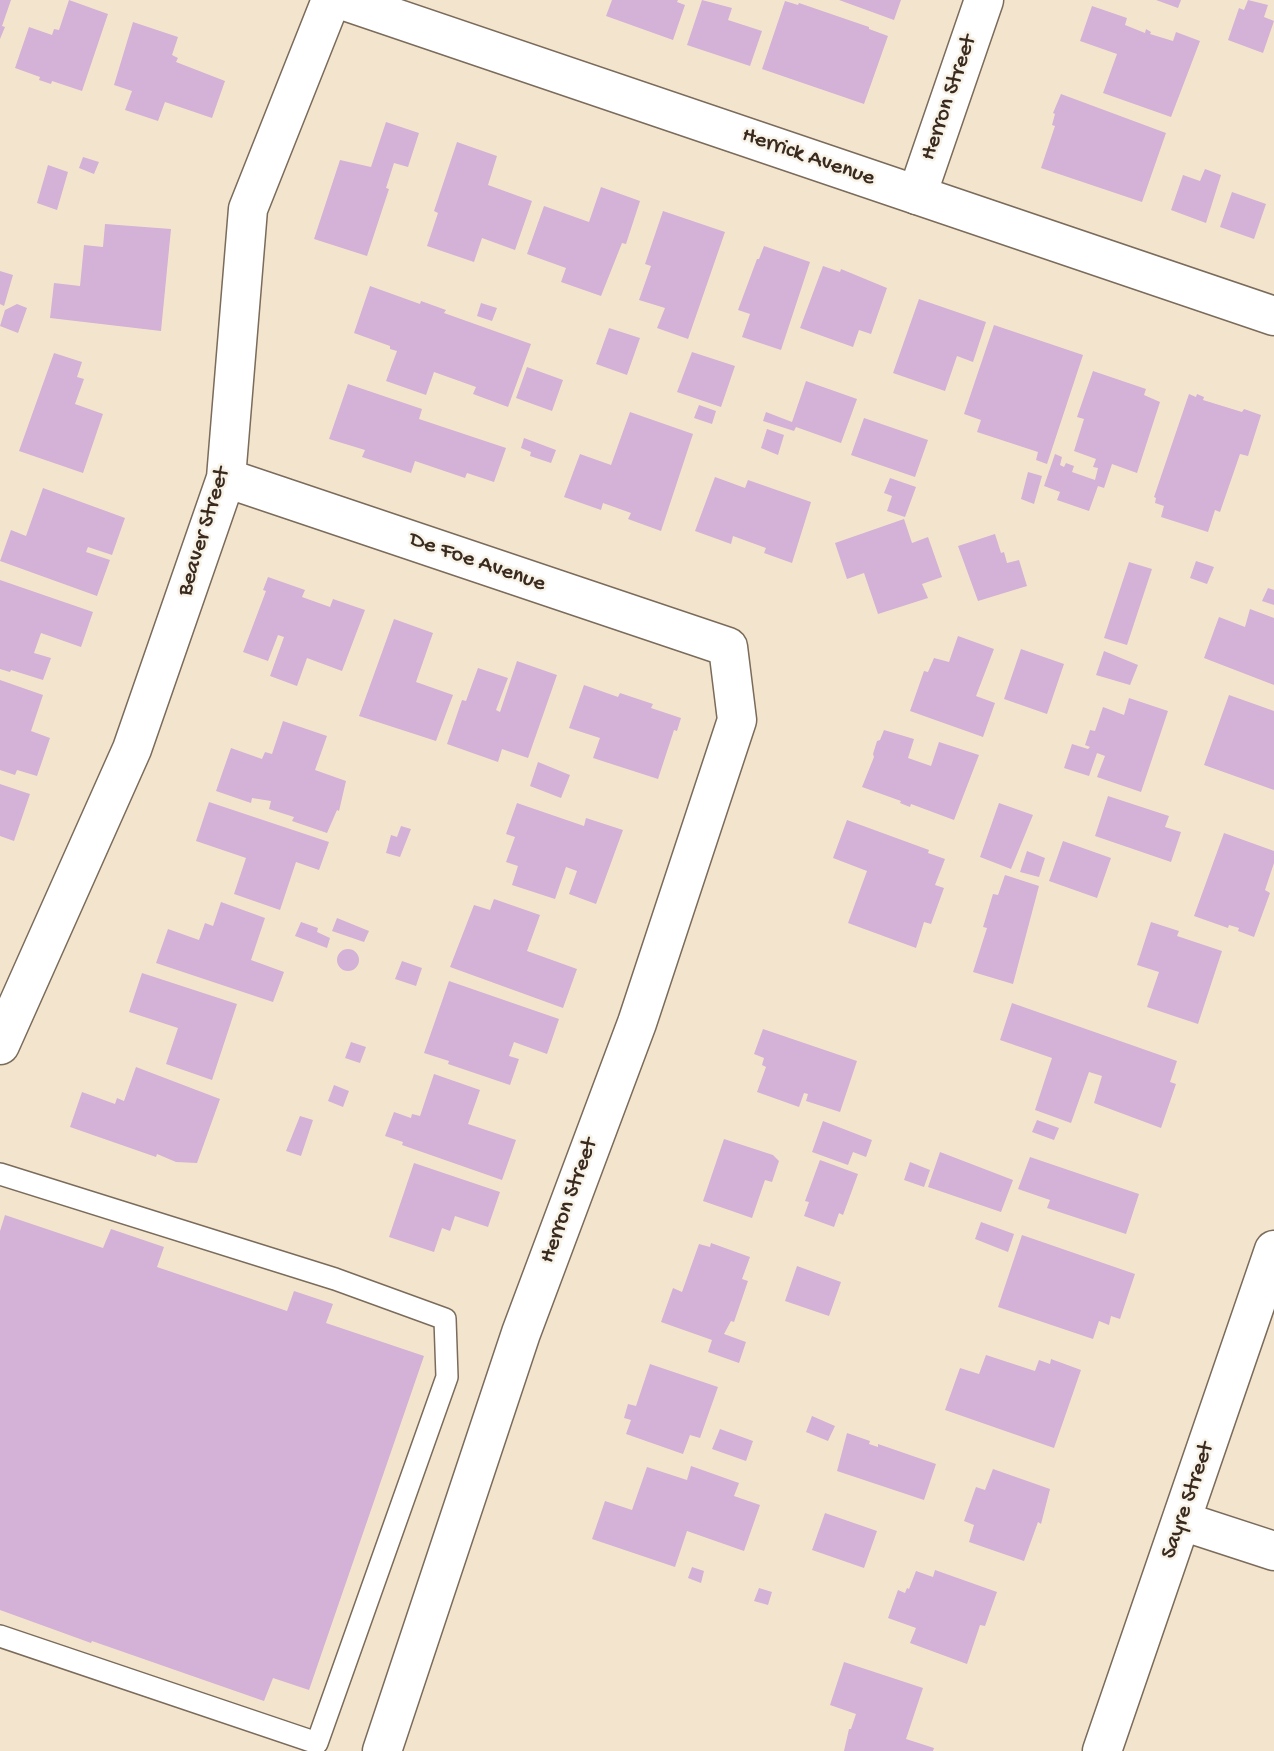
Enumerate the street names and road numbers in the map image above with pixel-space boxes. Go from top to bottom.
street label: Herron Street [916,32,984,164]
street label: Herrick Avenue [738,122,878,194]
street label: Beaver Street [172,464,238,600]
street label: De Foe Avenue [405,527,549,599]
street label: Herron Street [535,1135,605,1267]
street label: Sayre Street [1156,1439,1222,1563]

